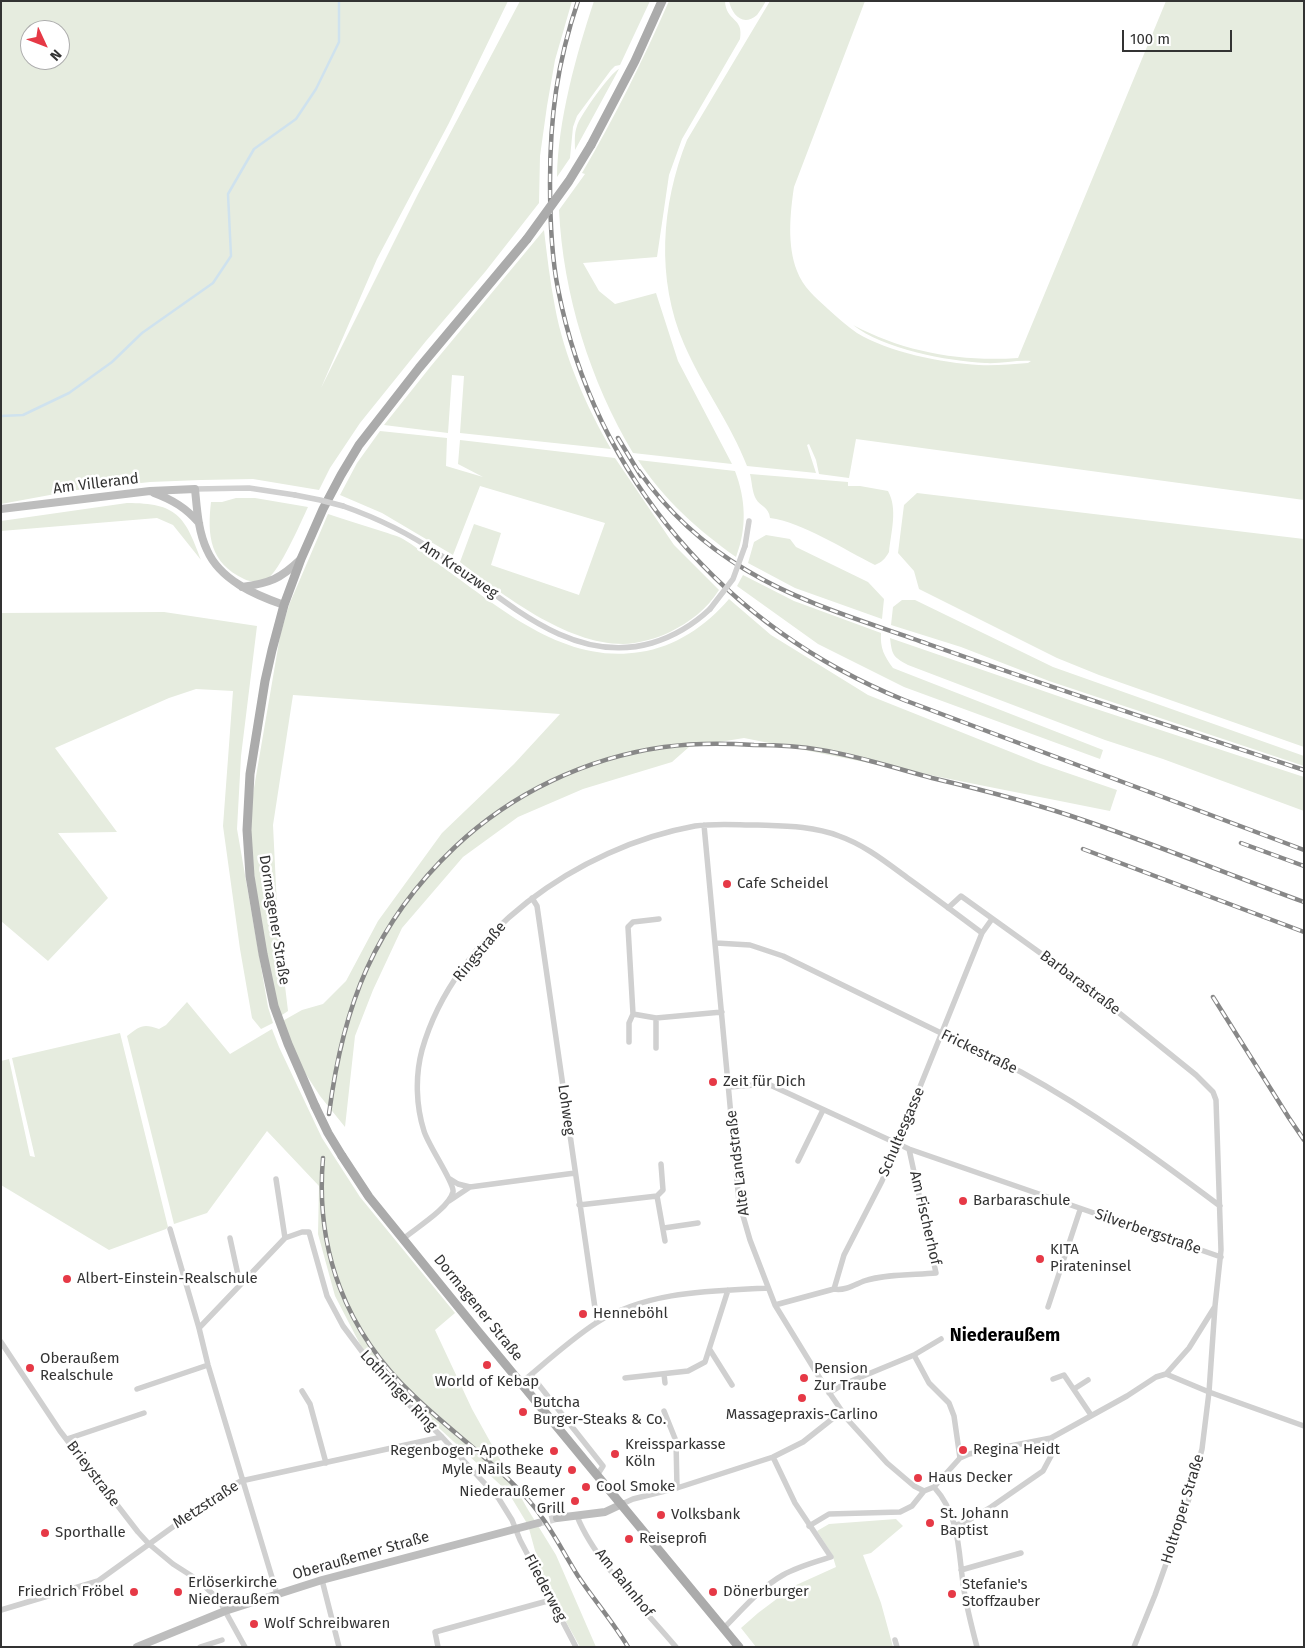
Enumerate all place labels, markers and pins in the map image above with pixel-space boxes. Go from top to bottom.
place label: Cafe Scheidel [737,875,829,893]
marker: Cafe Scheidel [721,878,733,890]
place label: Zeit für Dich [723,1073,806,1091]
marker: Zeit für Dich [707,1076,719,1088]
place label: Barbaraschule [973,1192,1070,1210]
marker: Barbaraschule [957,1195,969,1207]
place label: KITA Pirateninsel [1050,1241,1131,1276]
marker: KITA Pirateninsel [1034,1253,1046,1265]
place label: Albert-Einstein-Realschule [77,1270,258,1288]
marker: Albert-Einstein-Realschule [61,1273,73,1285]
place label: Henneböhl [593,1305,668,1323]
marker: Henneböhl [577,1308,589,1320]
place label: Oberaußem Realschule [40,1350,120,1385]
marker: World of Kebap [481,1359,493,1371]
place label: Pension Zur Traube [814,1360,887,1395]
marker: Oberaußem Realschule [24,1362,36,1374]
marker: Pension Zur Traube [798,1372,810,1384]
place label: World of Kebap [435,1373,539,1391]
marker: Massagepraxis-Carlino [796,1392,808,1404]
place label: Butcha Burger-Steaks & Co. [533,1394,666,1429]
marker: Butcha Burger-Steaks & Co. [517,1406,529,1418]
place label: Massagepraxis-Carlino [726,1406,878,1424]
place label: Kreissparkasse Köln [625,1436,726,1471]
place label: Regina Heidt [973,1441,1060,1459]
place label: Regenbogen-Apotheke [390,1442,544,1460]
marker: Regina Heidt [957,1444,969,1456]
marker: Regenbogen-Apotheke [548,1445,560,1457]
marker: Kreissparkasse Köln [609,1448,621,1460]
place label: Myle Nails Beauty [442,1461,562,1479]
marker: Myle Nails Beauty [566,1464,578,1476]
place label: Haus Decker [928,1469,1013,1487]
marker: Haus Decker [912,1472,924,1484]
place label: Cool Smoke [596,1478,675,1496]
marker: Cool Smoke [580,1481,592,1493]
place label: Niederaußemer Grill [459,1483,565,1518]
marker: Niederaußemer Grill [569,1495,581,1507]
place label: St. Johann Baptist [940,1505,1009,1540]
place label: Volksbank [671,1506,740,1524]
marker: Volksbank [655,1509,667,1521]
marker: St. Johann Baptist [924,1517,936,1529]
place label: Sporthalle [55,1524,126,1542]
marker: Sporthalle [39,1527,51,1539]
place label: Reiseprofi [639,1530,707,1548]
marker: Reiseprofi [623,1533,635,1545]
place label: Erlöserkirche Niederaußem [188,1574,280,1609]
place label: Stefanie's Stoffzauber [962,1576,1040,1611]
place label: Friedrich Fröbel [18,1583,124,1601]
place label: Dönerburger [723,1583,809,1601]
marker: Friedrich Fröbel [128,1586,140,1598]
marker: Erlöserkirche Niederaußem [172,1586,184,1598]
marker: Dönerburger [707,1586,719,1598]
marker: Stefanie's Stoffzauber [946,1588,958,1600]
place label: Wolf Schreibwaren [264,1615,390,1633]
marker: Wolf Schreibwaren [248,1618,260,1630]

